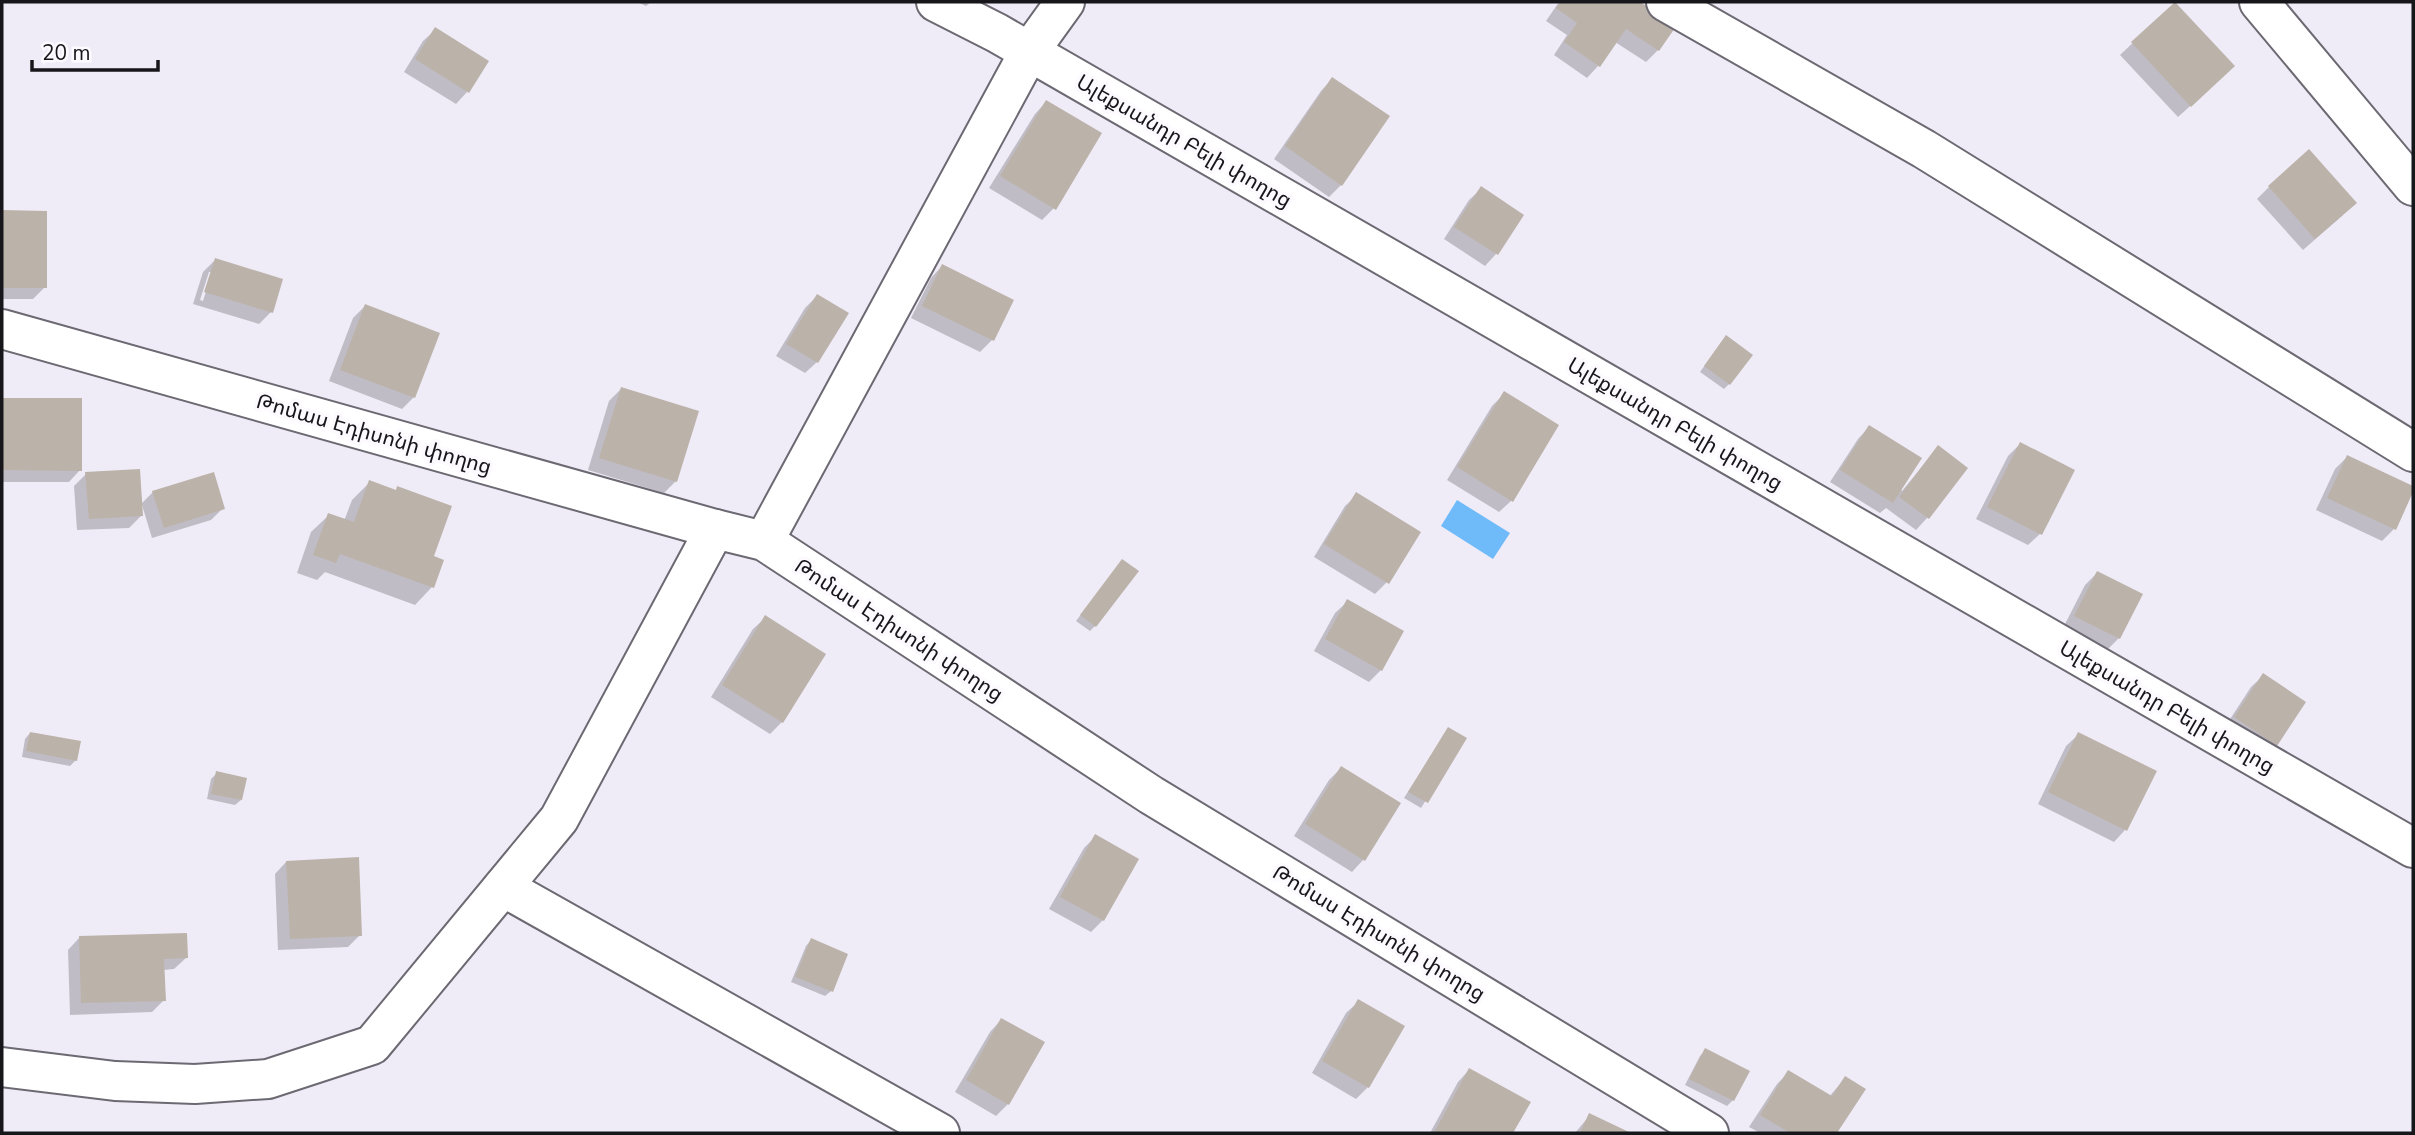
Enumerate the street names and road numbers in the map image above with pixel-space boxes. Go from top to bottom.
street label: Ալեքսանդր Բելի փողոց [1071,68,1297,214]
street label: Ալեքսանդր Բելի փողոց [1562,351,1788,497]
street label: Թոմաս Էդիսոնի փողոց [253,387,495,481]
street label: Թոմաս Էդիսոնի փողոց [789,552,1009,708]
street label: Ալեքսանդր Բելի փողոց [2054,634,2280,780]
street label: Թոմաս Էդիսոնի փողոց [1267,858,1491,1008]

